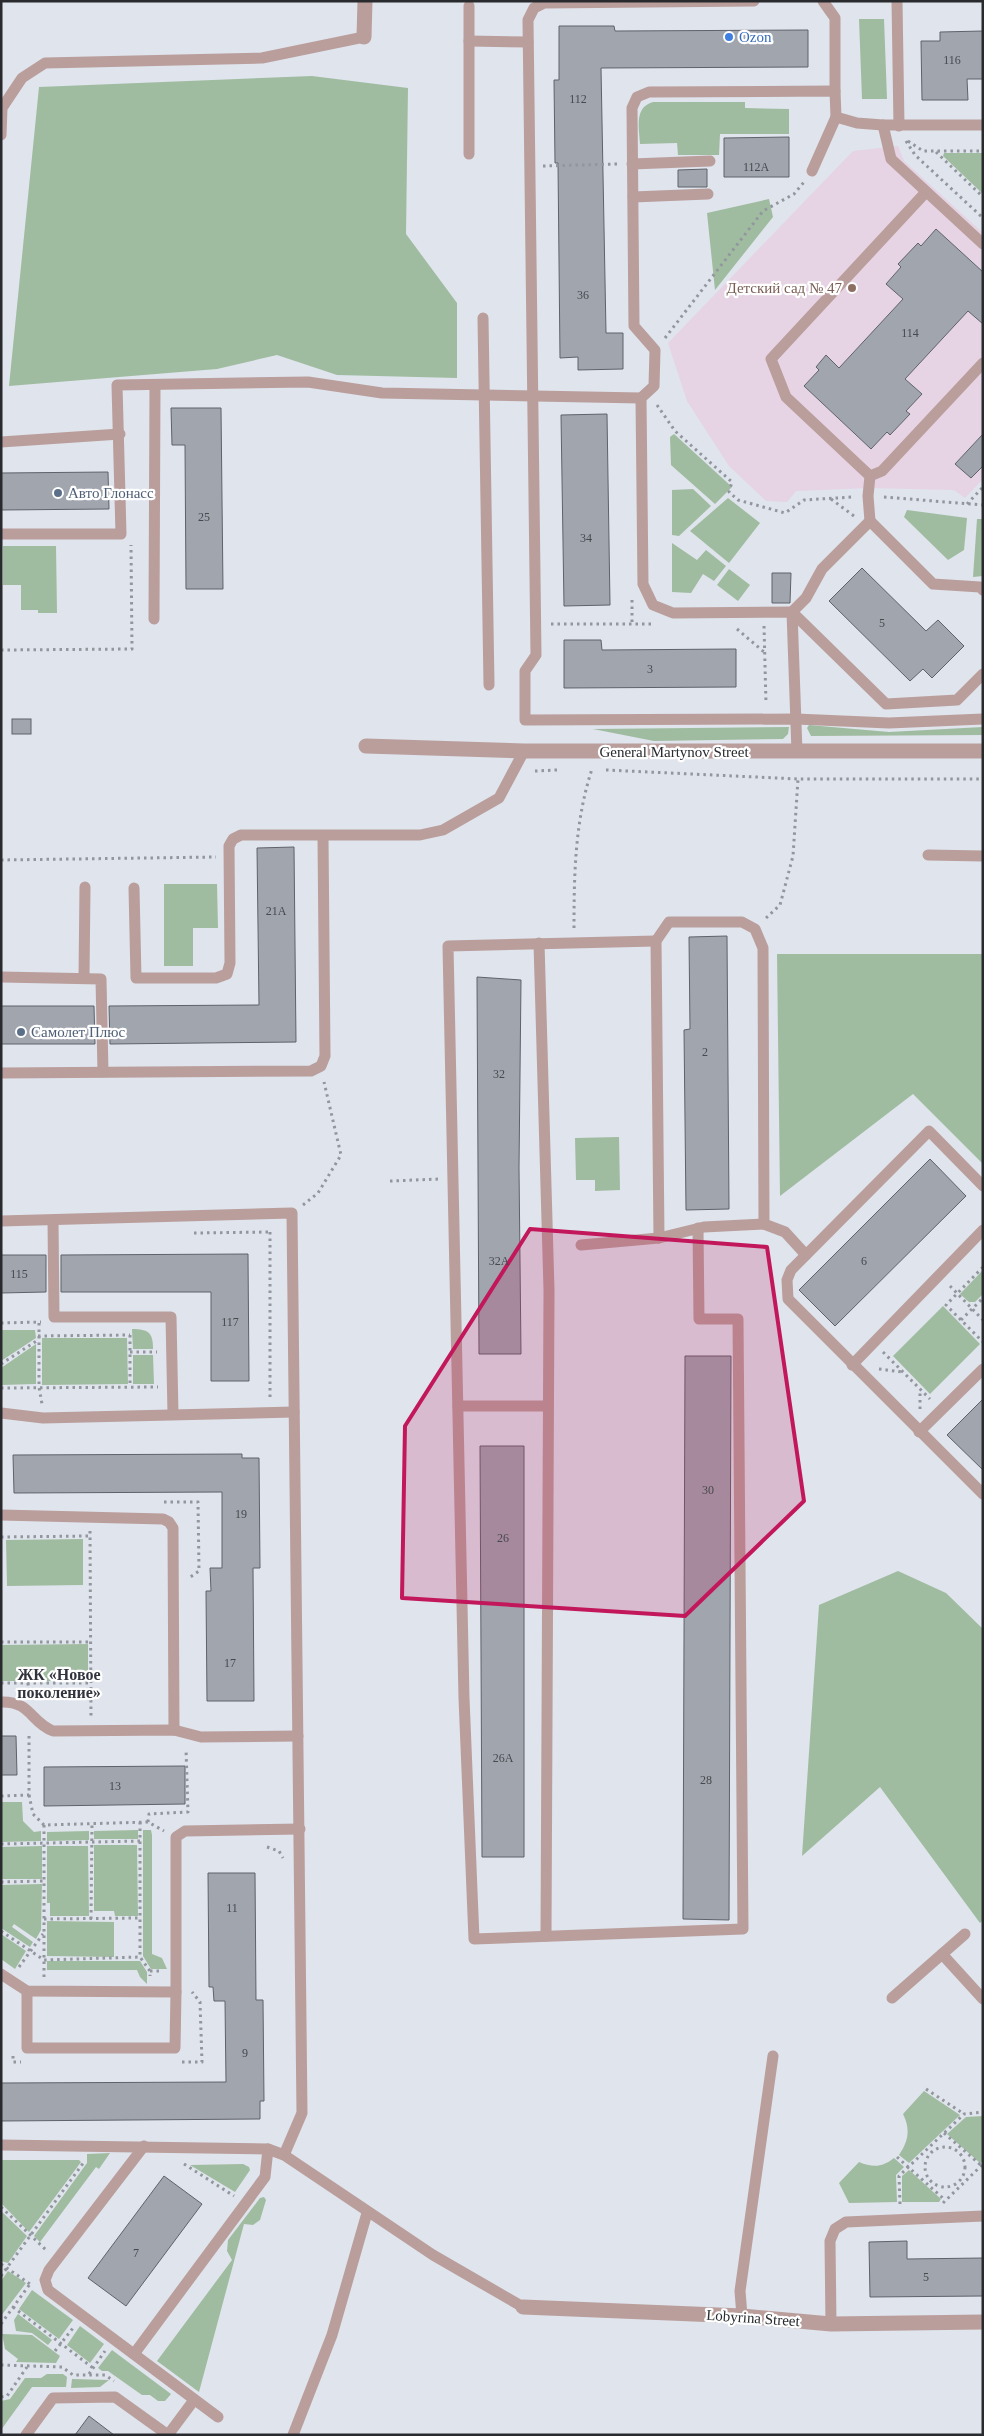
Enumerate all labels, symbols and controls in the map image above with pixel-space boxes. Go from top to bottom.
place label: Ozon [739,29,772,45]
marker: Ozon [723,31,735,43]
house number: 116 [943,53,961,67]
house number: 112 [569,92,587,106]
house number: 112А [743,160,769,174]
place label: Детский сад № 47 [726,280,842,296]
marker: Детский сад № 47 [846,282,858,294]
house number: 36 [577,288,589,302]
house number: 114 [901,326,919,340]
place label: Авто Глонасс [68,485,154,501]
marker: Авто Глонасс [52,487,64,499]
house number: 25 [198,510,210,524]
house number: 34 [580,531,592,545]
house number: 5 [879,616,885,630]
house number: 3 [647,662,653,676]
street label: General Martynov Street [599,744,749,760]
house number: 21А [266,904,287,918]
place label: Самолет Плюс [31,1024,125,1040]
marker: Самолет Плюс [15,1026,27,1038]
house number: 2 [702,1045,708,1059]
house number: 32 [493,1067,505,1081]
house number: 32А [489,1254,510,1268]
house number: 6 [861,1254,867,1268]
house number: 115 [10,1267,28,1281]
house number: 117 [221,1315,239,1329]
house number: 30 [702,1483,714,1497]
house number: 19 [235,1507,247,1521]
house number: 26 [497,1531,509,1545]
house number: 17 [224,1656,236,1670]
district label: ЖК «Новое поколение» [17,1666,101,1701]
house number: 26А [493,1751,514,1765]
house number: 28 [700,1773,712,1787]
house number: 13 [109,1779,121,1793]
house number: 11 [226,1901,238,1915]
house number: 9 [242,2046,248,2060]
house number: 7 [133,2246,139,2260]
house number: 5 [923,2270,929,2284]
street label: Lobyrina Street [706,2307,801,2329]

